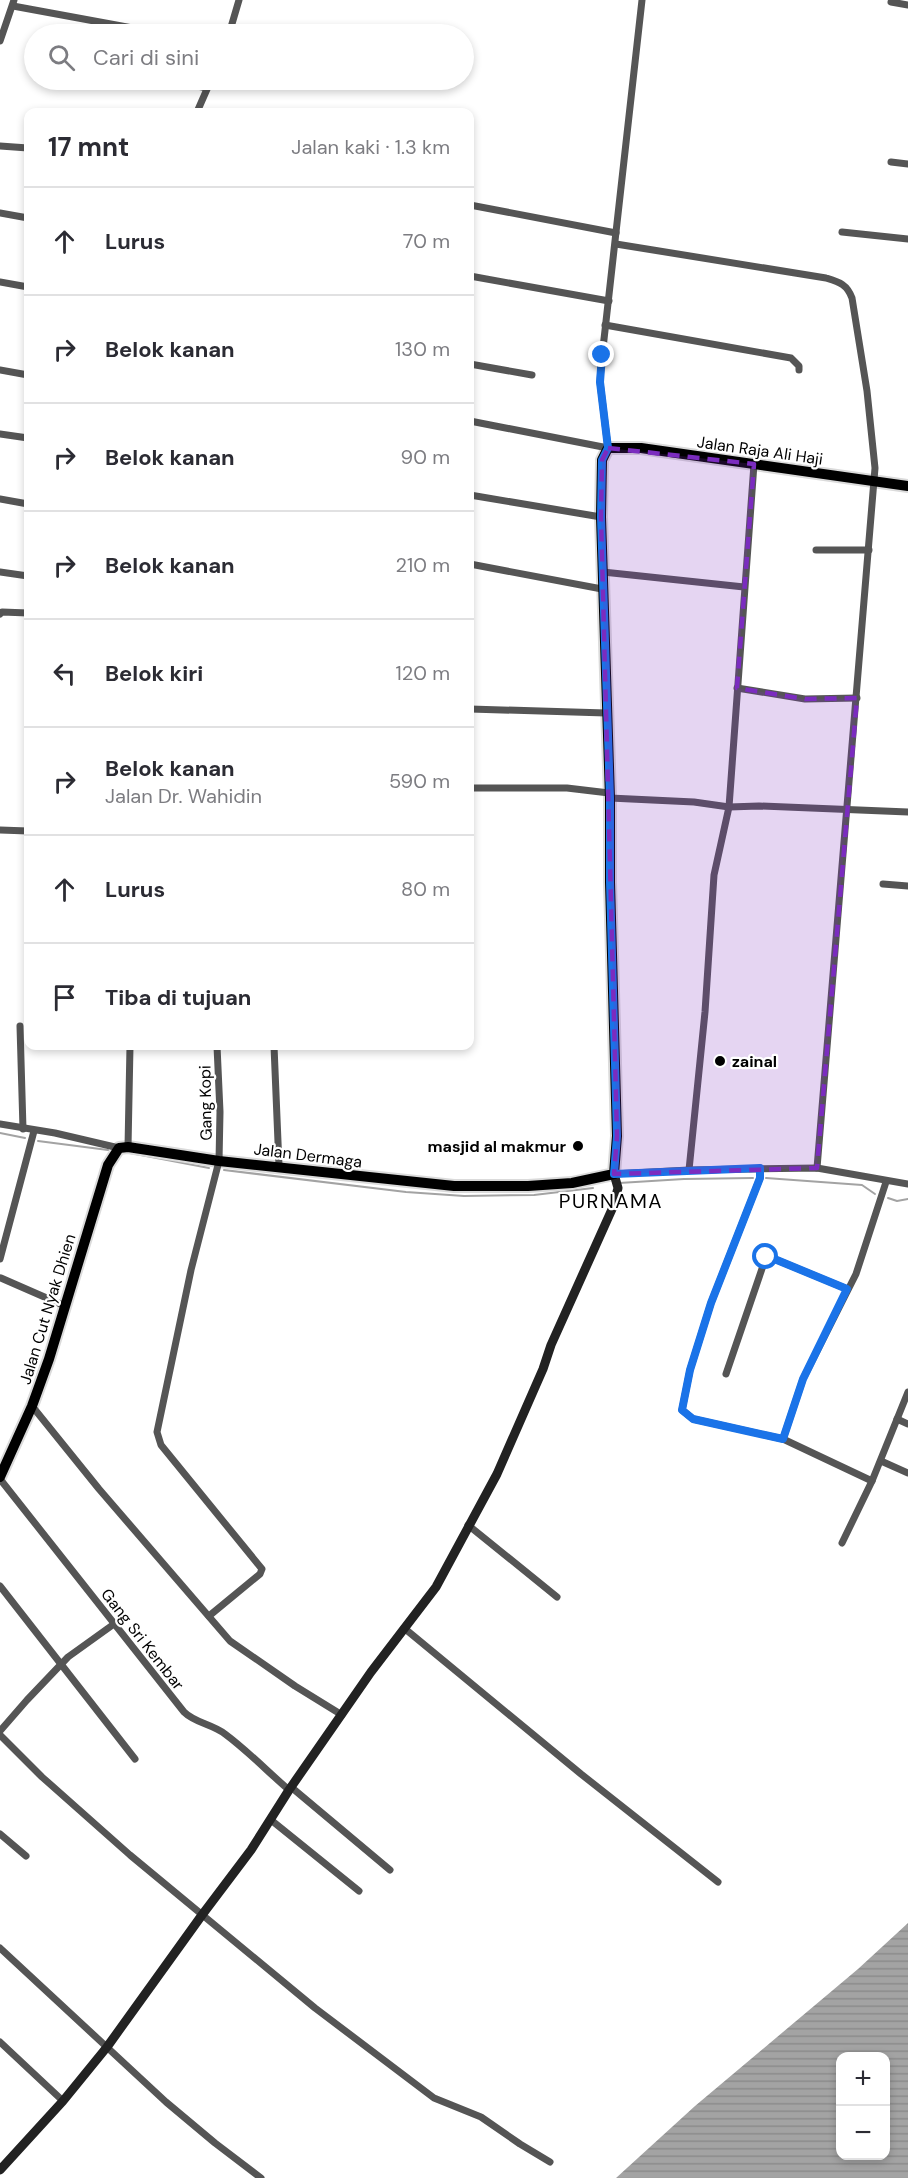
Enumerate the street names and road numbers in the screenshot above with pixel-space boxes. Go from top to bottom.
street label: Jalan Raja Ali Haji [696,431,824,470]
street label: Gang Kopi [194,1065,217,1141]
street label: Jalan Dermaga [253,1138,363,1173]
street label: Jalan Cut Nyak Dhien [15,1231,80,1387]
street label: Gang Sri Kembar [96,1584,189,1694]

